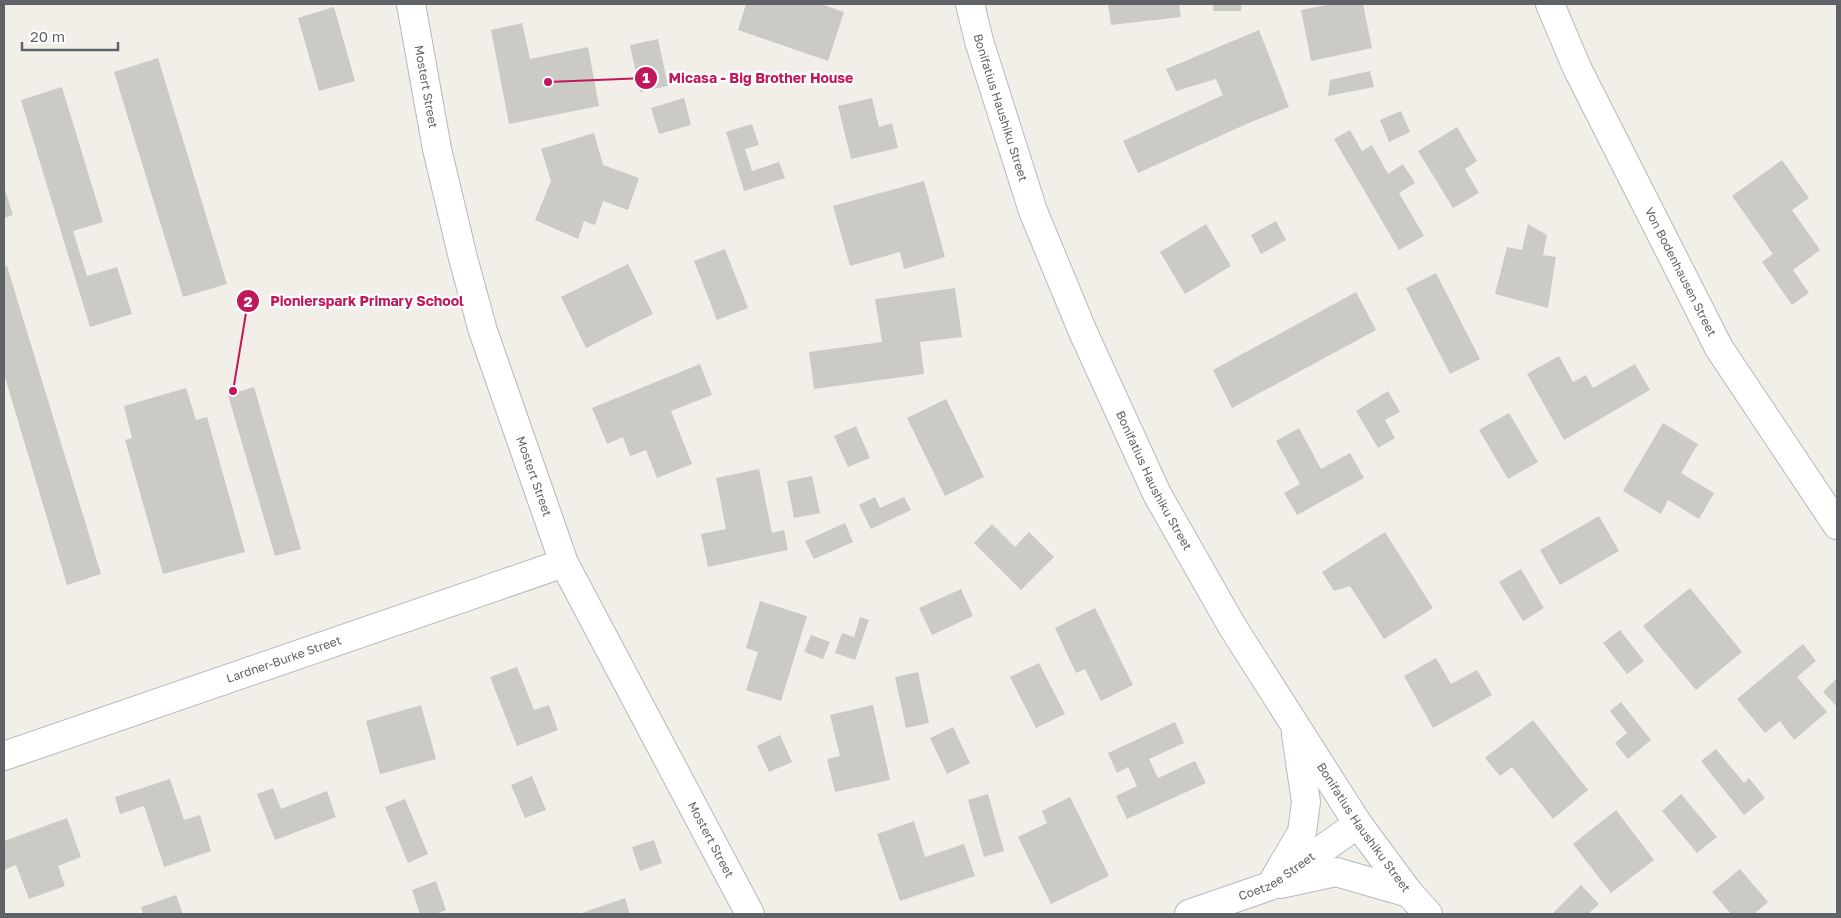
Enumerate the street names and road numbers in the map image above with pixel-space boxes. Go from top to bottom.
street label: Bonifatius Haushiku Street [971,32,1031,183]
street label: Mostert Street [412,44,441,129]
street label: Von Bodenhausen Street [1642,205,1720,339]
street label: Bonifatius Haushiku Street [1113,408,1195,553]
street label: Mostert Street [513,434,555,518]
street label: Lardner-Burke Street [224,632,343,686]
street label: Bonifatius Haushiku Street [1314,760,1414,895]
street label: Mostert Street [685,799,737,880]
street label: Coetzee Street [1236,849,1318,903]

